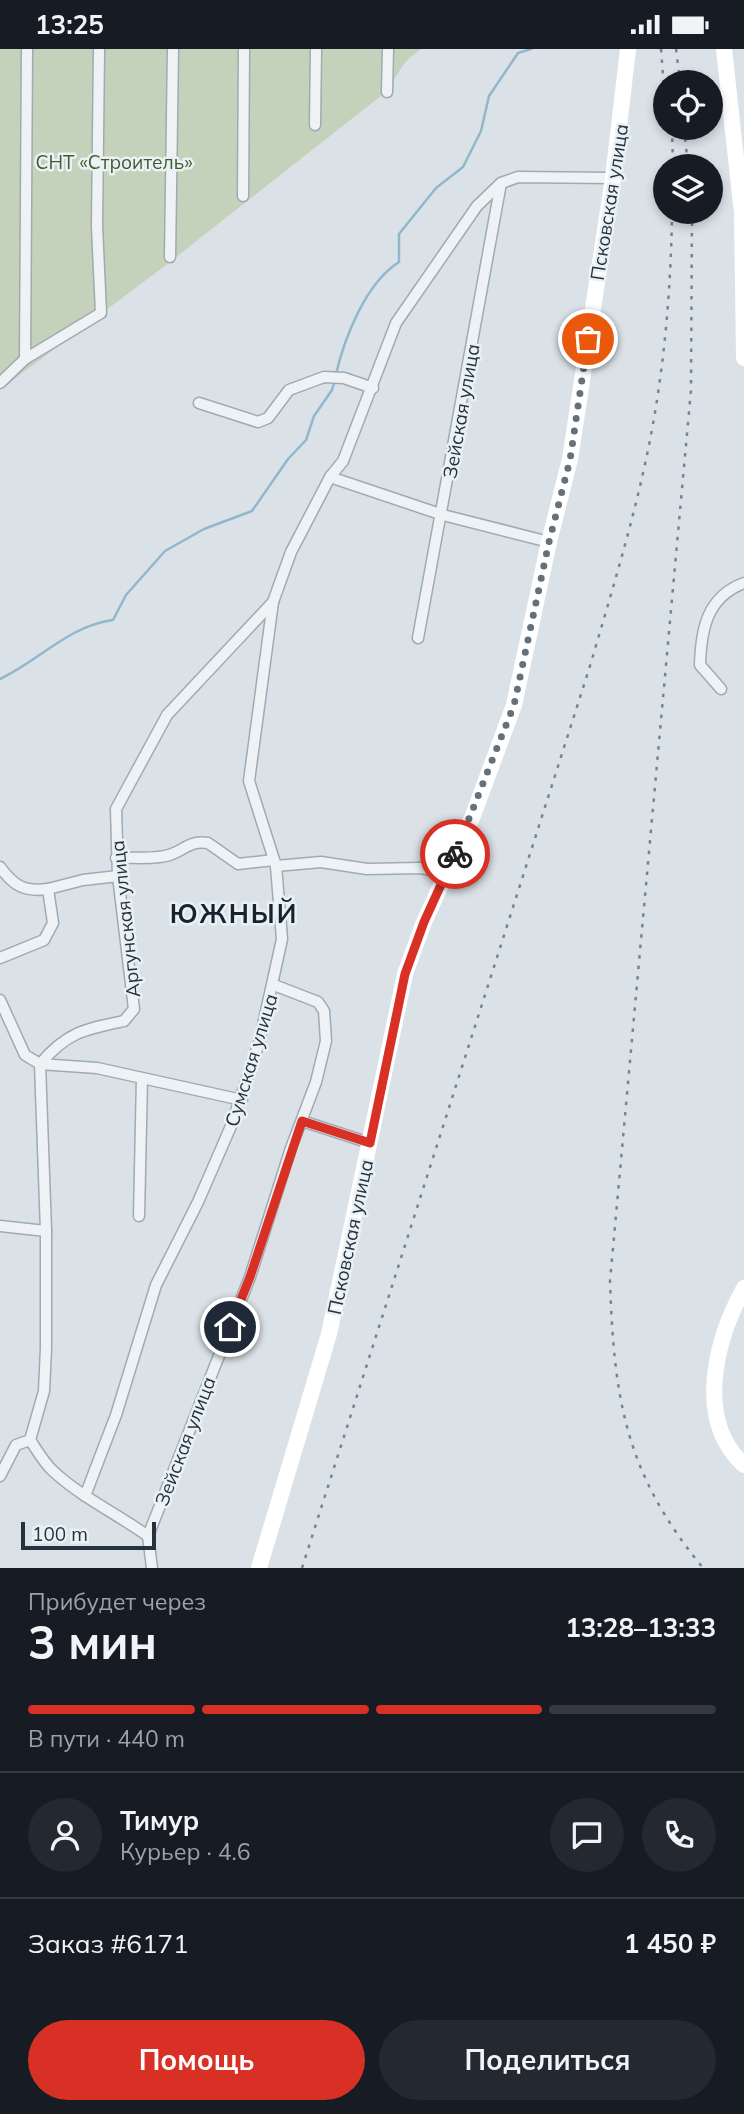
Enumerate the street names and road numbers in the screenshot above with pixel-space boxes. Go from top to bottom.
street label: Псковская улица [585,122,633,282]
street label: Зейская улица [437,342,485,480]
street label: Аргунская улица [105,839,145,999]
street label: Сумская улица [219,991,283,1129]
street label: Псковская улица [322,1157,378,1317]
street label: Зейская улица [149,1373,221,1509]

